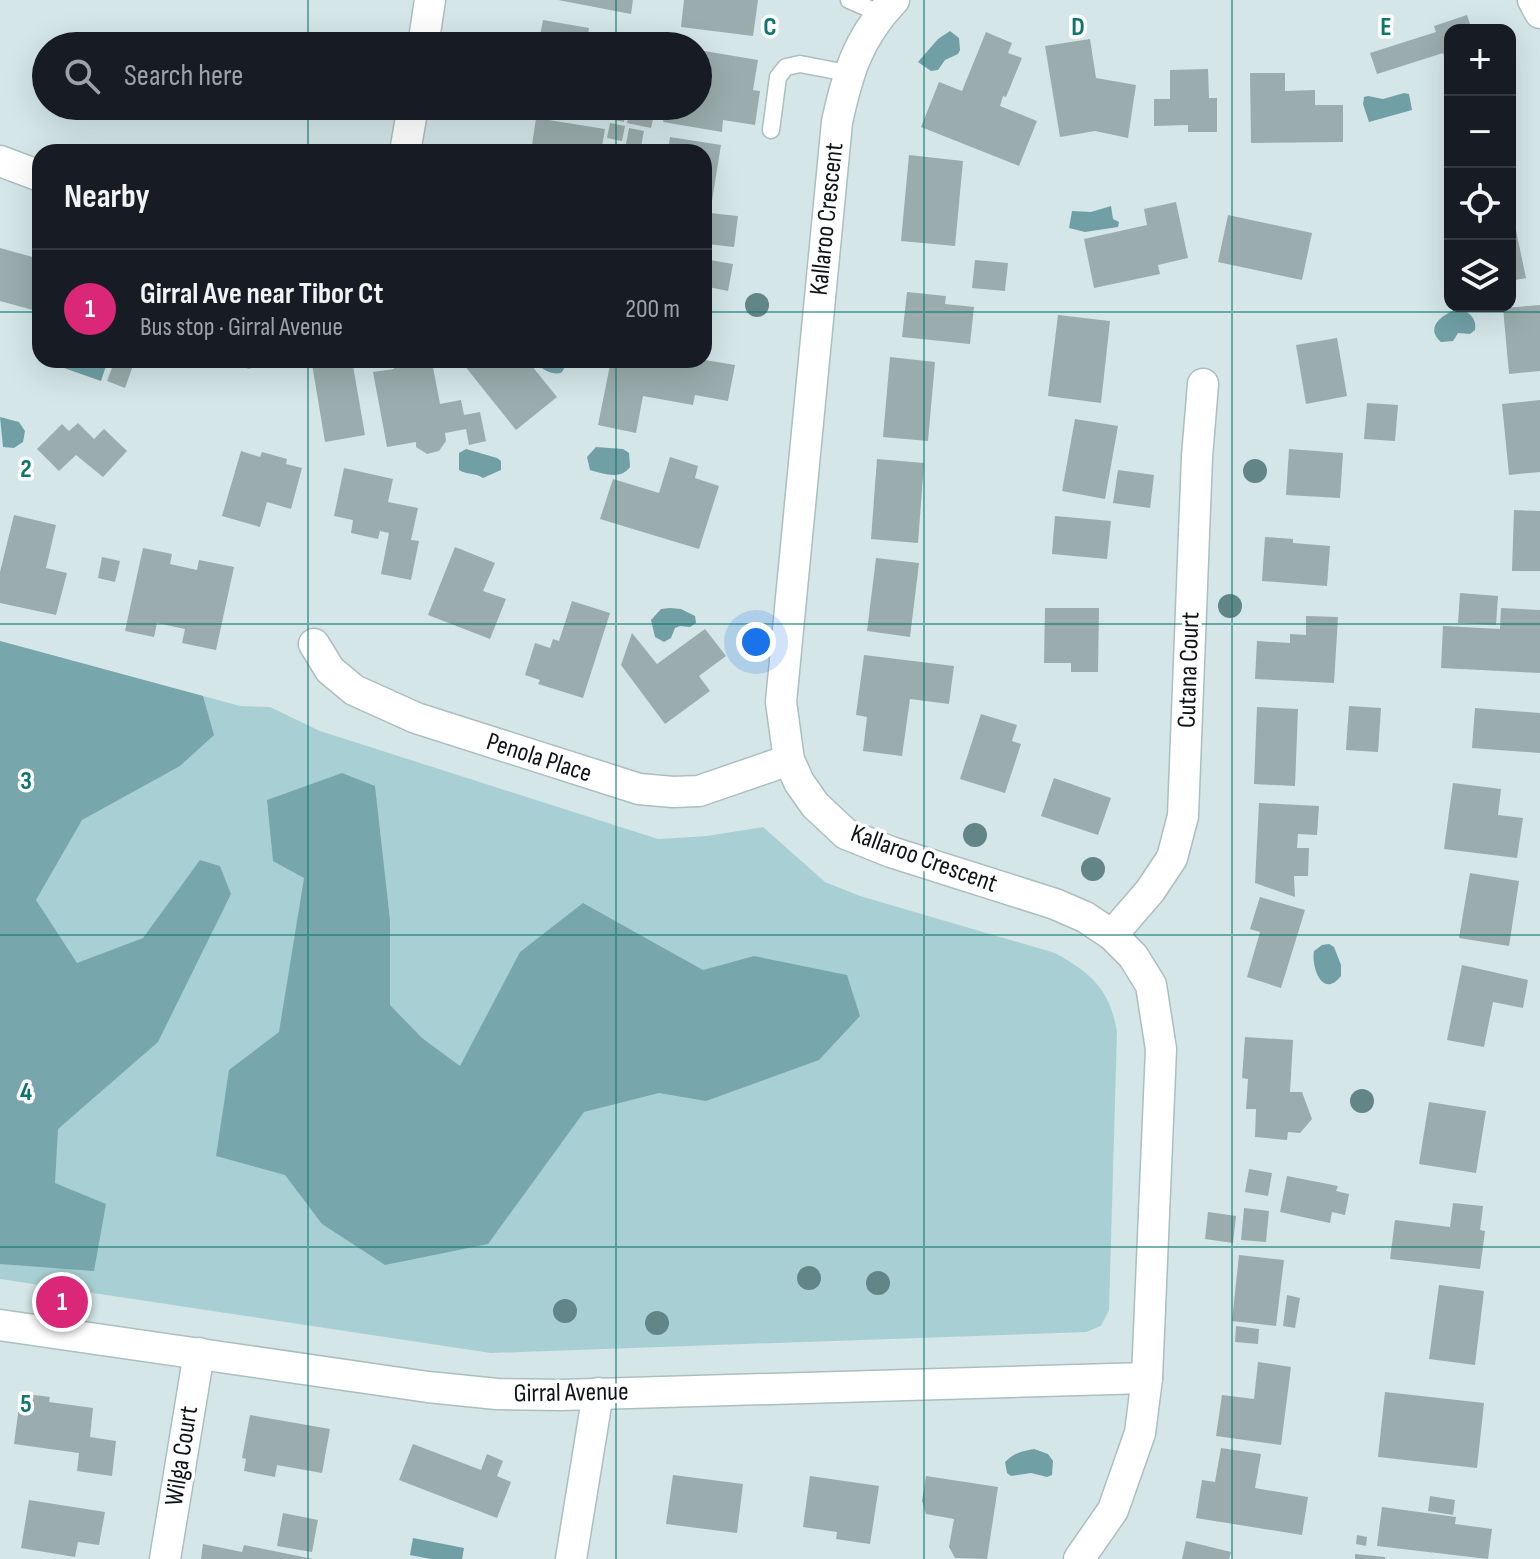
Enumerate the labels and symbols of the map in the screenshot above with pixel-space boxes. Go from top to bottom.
text: C [763,12,777,43]
text: D [1071,12,1085,43]
text: E [1380,12,1392,43]
street label: Kallaroo Crescent [804,141,850,297]
text: 2 [20,454,32,485]
street label: Cutana Court [1171,611,1207,729]
your location [736,622,776,662]
street label: Penola Place [482,726,596,790]
text: 3 [20,766,32,797]
street label: Kallaroo Crescent [847,818,1001,900]
text: 4 [20,1077,32,1108]
pin: 1 [36,1272,88,1332]
street label: Girral Avenue [513,1376,629,1410]
text: 5 [20,1389,32,1420]
street label: Wilga Court [159,1404,205,1508]

